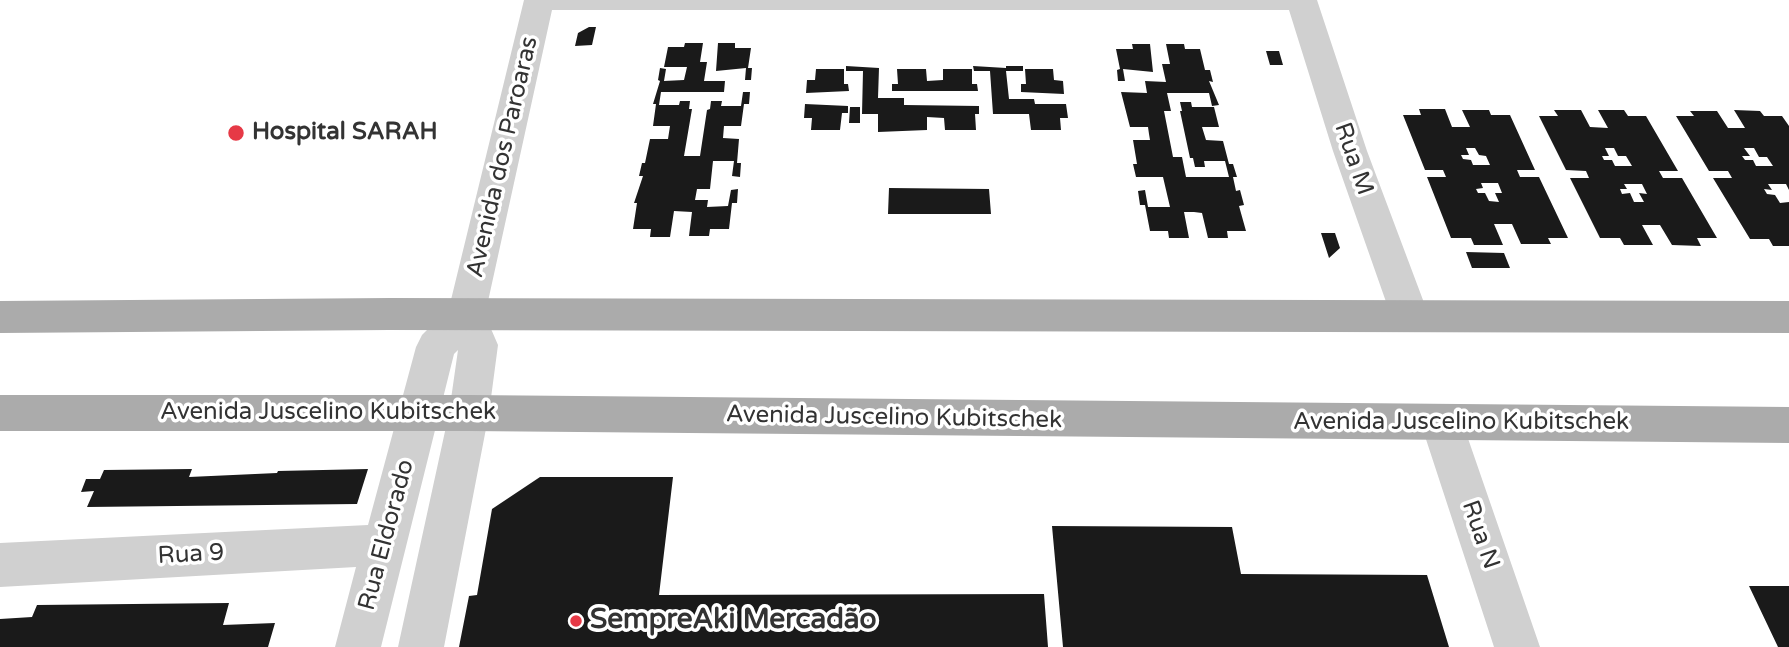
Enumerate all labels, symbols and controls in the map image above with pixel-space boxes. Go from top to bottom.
street label: Avenida dos Paroaras [461,34,545,280]
place label: Hospital SARAH [252,119,438,147]
street label: Rua M [1327,119,1379,199]
marker: Hospital SARAH [226,123,246,143]
street label: Avenida Juscelino Kubitschek [160,399,496,427]
street label: Avenida Juscelino Kubitschek [726,401,1062,435]
street label: Avenida Juscelino Kubitschek [1293,409,1629,437]
street label: Rua Eldorado [353,456,421,614]
street label: Rua N [1455,497,1505,573]
street label: Rua 9 [157,539,225,571]
place label: SempreAki Mercadão [590,604,877,638]
marker: SempreAki Mercadão [568,613,584,629]

